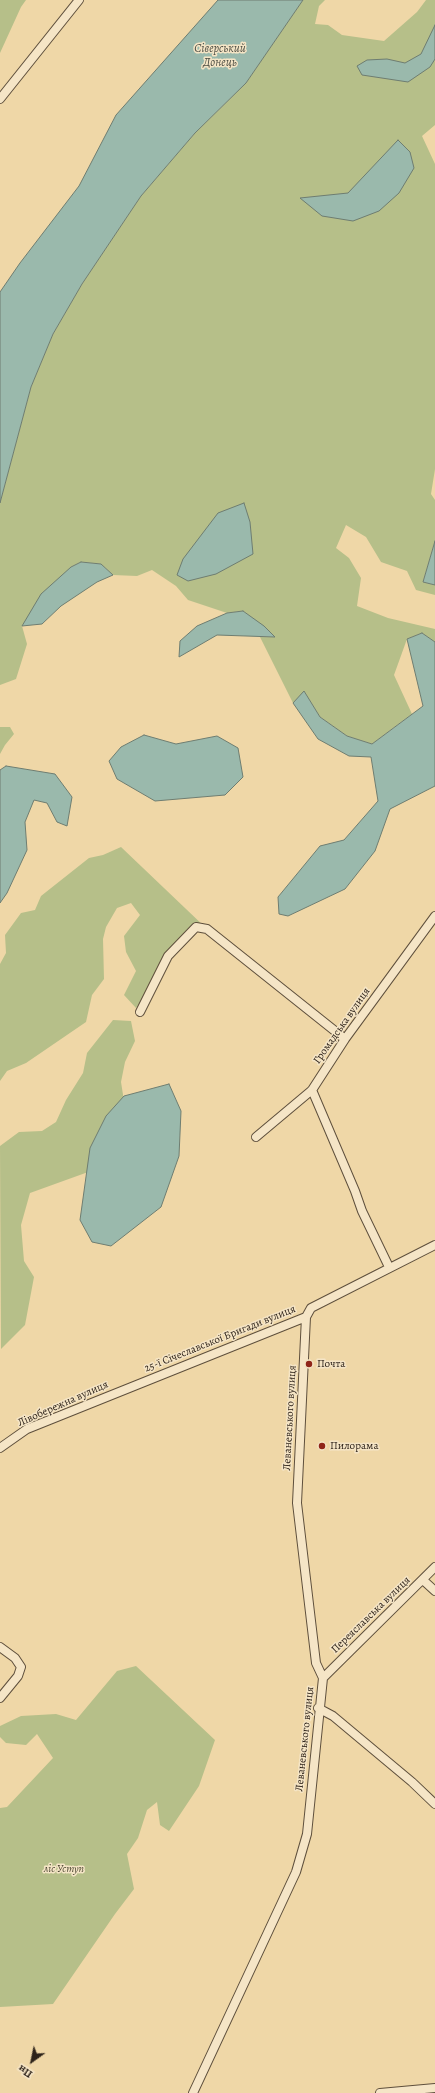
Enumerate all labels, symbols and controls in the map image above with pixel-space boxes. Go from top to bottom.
water label: Сіверський Донець [194,42,246,70]
street label: Громадська вулиця [311,985,373,1067]
street label: 25-ї Січеславської Бригади вулиця [142,1303,298,1375]
place label: Почта [317,1357,345,1371]
marker: Почта [304,1359,314,1369]
street label: Леваневського вулиця [281,1365,299,1471]
street label: Лівобережна вулиця [16,1378,110,1430]
place label: Пилорама [330,1439,378,1453]
marker: Пилорама [317,1441,327,1451]
street label: Переяславська вулиця [329,1574,413,1656]
street label: Леваневського вулиця [293,1686,317,1792]
park label: ліс Уступ [44,1862,84,1876]
north arrow [12,2041,52,2081]
text: Пн [15,2061,35,2082]

